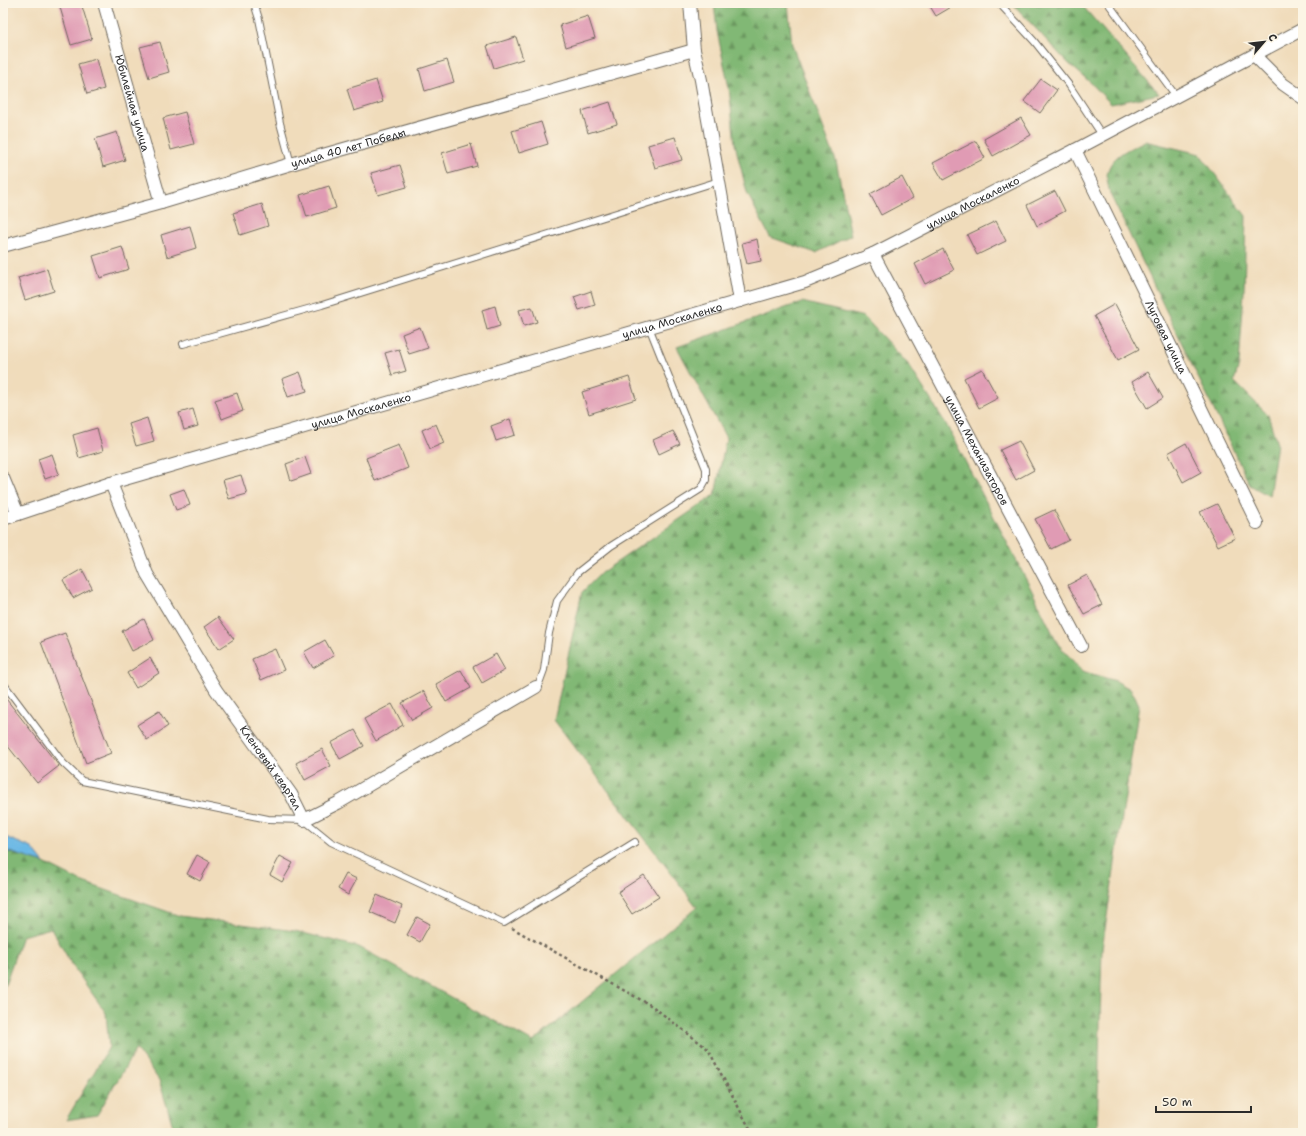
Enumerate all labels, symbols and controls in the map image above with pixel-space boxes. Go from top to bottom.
north arrow [1244,22,1284,62]
text: С [1264,31,1281,44]
street label: Юбилейная улица [112,53,153,153]
street label: улица 40 лет Победы [289,124,407,171]
street label: улица Москаленко [923,172,1022,233]
street label: Луговая улица [1142,298,1191,376]
street label: улица Москаленко [620,299,724,342]
street label: улица Москаленко [309,389,413,432]
street label: улица Механизаторов [942,392,1012,508]
street label: Кленовый квартал [236,722,305,813]
scale bar [1156,1088,1251,1114]
text: 50 m [1162,1094,1192,1110]

